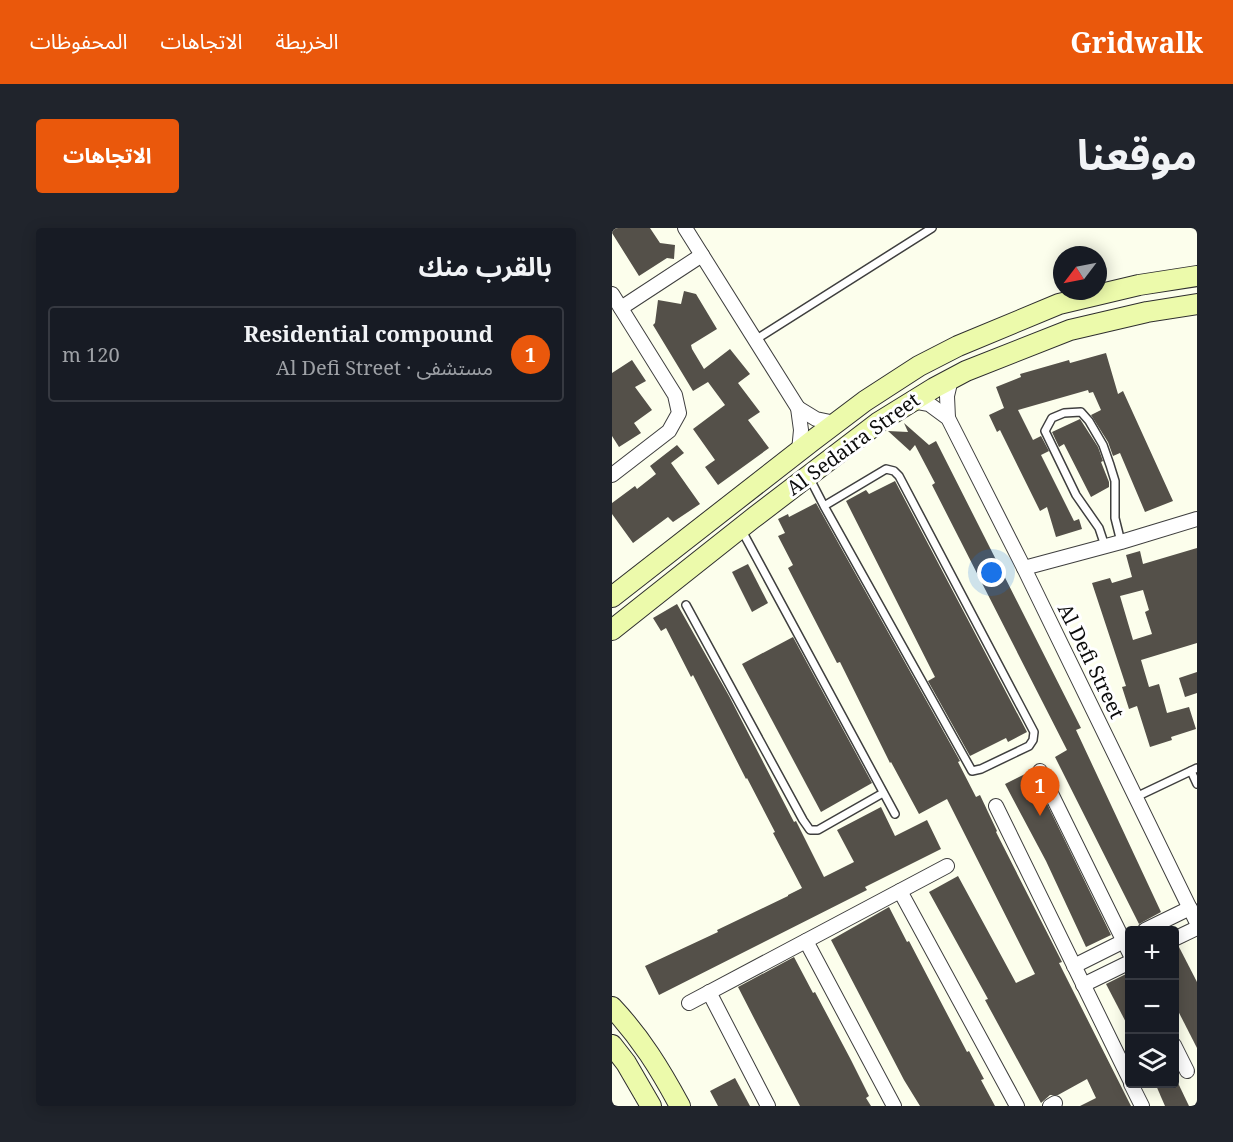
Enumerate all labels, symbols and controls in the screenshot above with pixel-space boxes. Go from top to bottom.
text: Gridwalk [1070,23,1203,61]
text: المحفوظات [30,27,127,55]
text: الاتجاهات [160,27,242,55]
text: الخريطة [275,27,338,55]
button: الاتجاهات [36,119,179,193]
text: موقعنا [1077,125,1197,182]
north arrow [1053,246,1107,300]
text: بالقرب منك [418,248,552,284]
text: Residential compound [243,318,493,348]
text: 120 m [62,341,120,368]
text: 1 [525,341,536,368]
text: مستشفى · Al Defi Street [276,354,493,381]
street label: Al Sedaira Street [781,386,925,501]
your location [977,558,1006,587]
street label: Al Defi Street [1052,599,1131,723]
pin: 1 [1020,766,1060,816]
map controls [1125,926,1179,1088]
button: + [1125,926,1179,980]
button: − [1125,980,1179,1034]
button: layers [1125,1034,1179,1088]

